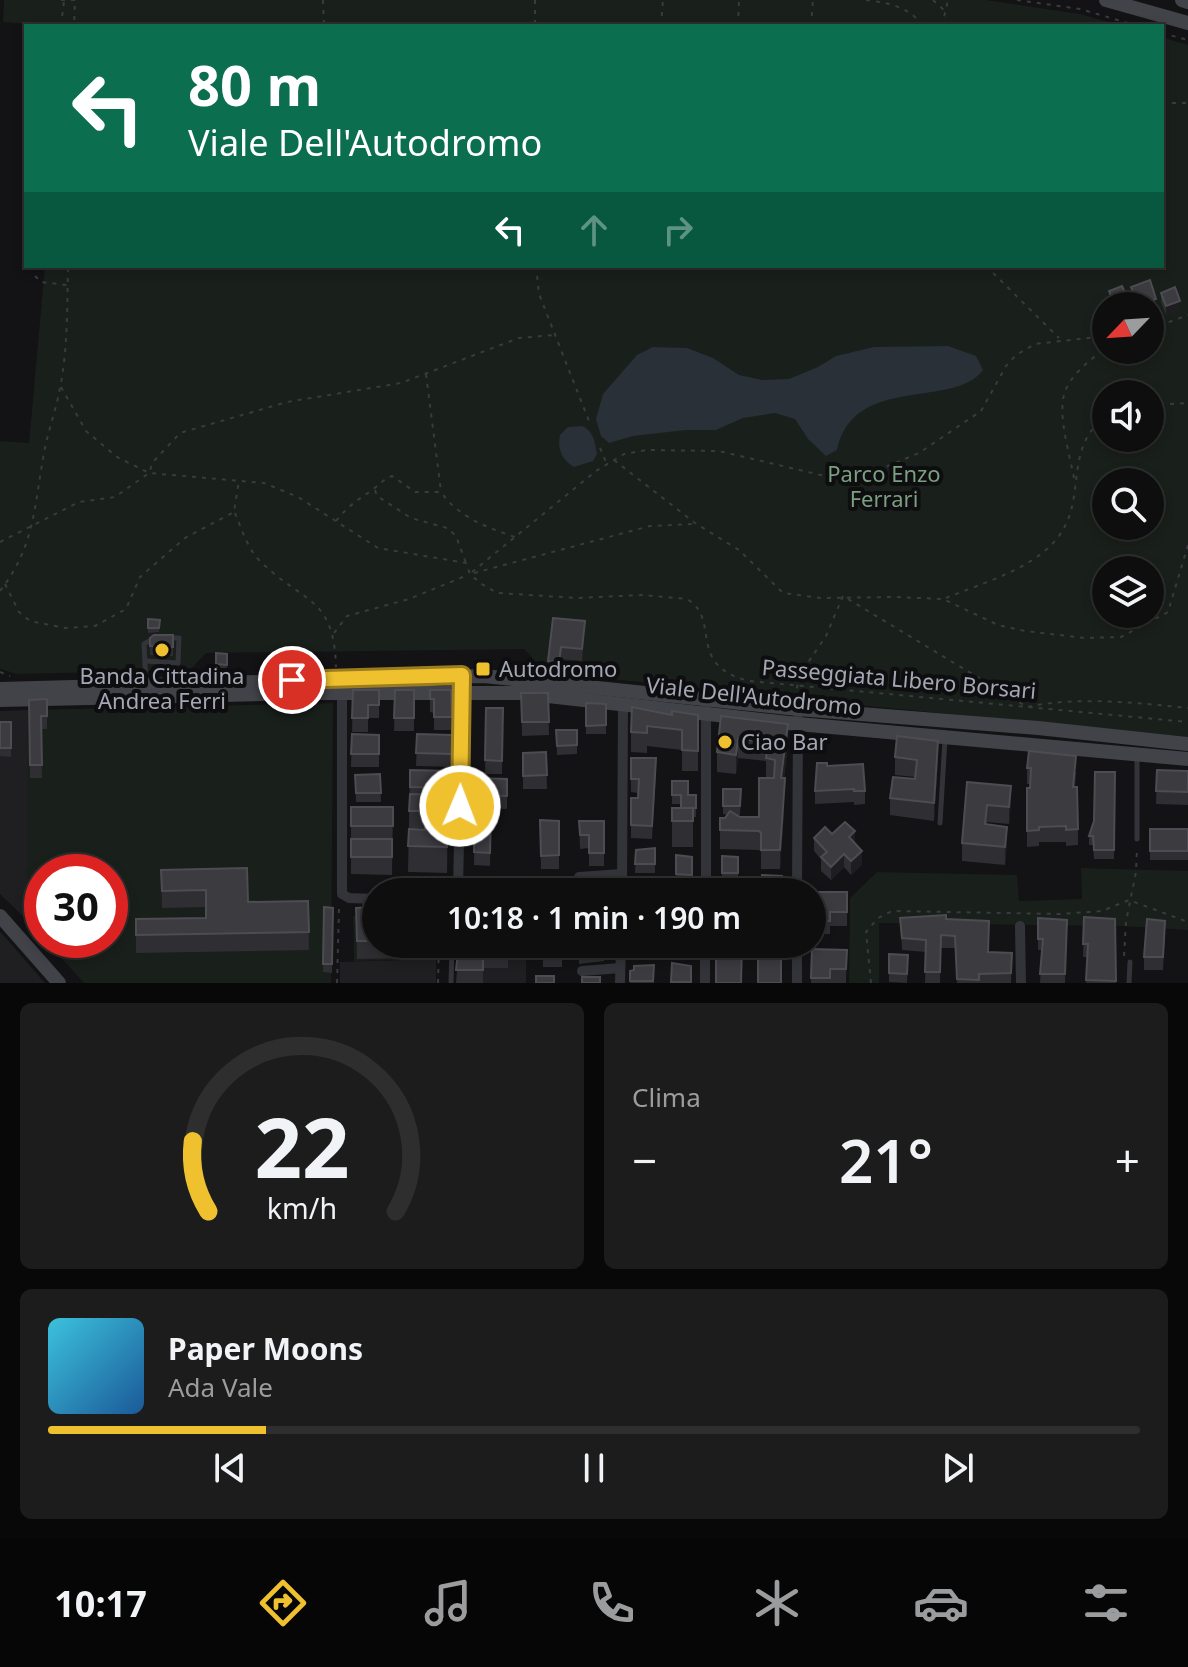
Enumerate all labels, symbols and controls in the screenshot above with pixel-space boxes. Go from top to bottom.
text: 80 m [188,46,321,122]
icon: left [56,56,160,160]
text: Viale Dell'Autodromo [188,118,542,167]
icon: left [488,208,532,252]
icon: ahead [572,208,616,252]
icon: right [656,208,700,252]
north arrow [1092,292,1164,364]
map controls [1092,292,1164,628]
button: sound [1092,380,1164,452]
park label: Parco Enzo Ferrari [827,458,941,513]
button: search [1092,468,1164,540]
button: layers [1092,556,1164,628]
marker: Banda Cittadina Andrea Ferri [153,641,171,659]
pin [258,646,326,714]
street label: Passeggiata Libero Borsari [761,651,1038,705]
place label: Autodromo [499,653,617,683]
icon: arrive [270,658,314,702]
place label: Banda Cittadina Andrea Ferri [80,660,244,715]
marker: Autodromo [474,660,492,678]
street label: Viale Dell'Autodromo [645,669,863,721]
place label: Ciao Bar [741,726,828,756]
marker: Ciao Bar [716,733,734,751]
position arrow [418,764,502,848]
speed limit sign: 30 [24,854,128,958]
text: 10:18 · 1 min · 190 m [447,897,741,938]
text: Clima [632,1079,701,1115]
text: 22 [254,1089,350,1202]
text: 21° [839,1119,933,1201]
text: − [632,1130,657,1190]
text: + [1115,1130,1140,1190]
text: km/h [267,1188,337,1227]
text: Paper Moons [168,1328,363,1369]
text: Ada Vale [168,1369,273,1405]
icon: previous [208,1446,252,1490]
icon: pause [572,1446,616,1490]
icon: next [936,1446,980,1490]
icon: directions [255,1575,311,1631]
icon: music [420,1575,476,1631]
icon: phone [584,1575,640,1631]
icon: climate [749,1575,805,1631]
icon: car [913,1575,969,1631]
icon: filters [1078,1575,1134,1631]
text: 10:17 [54,1579,147,1628]

